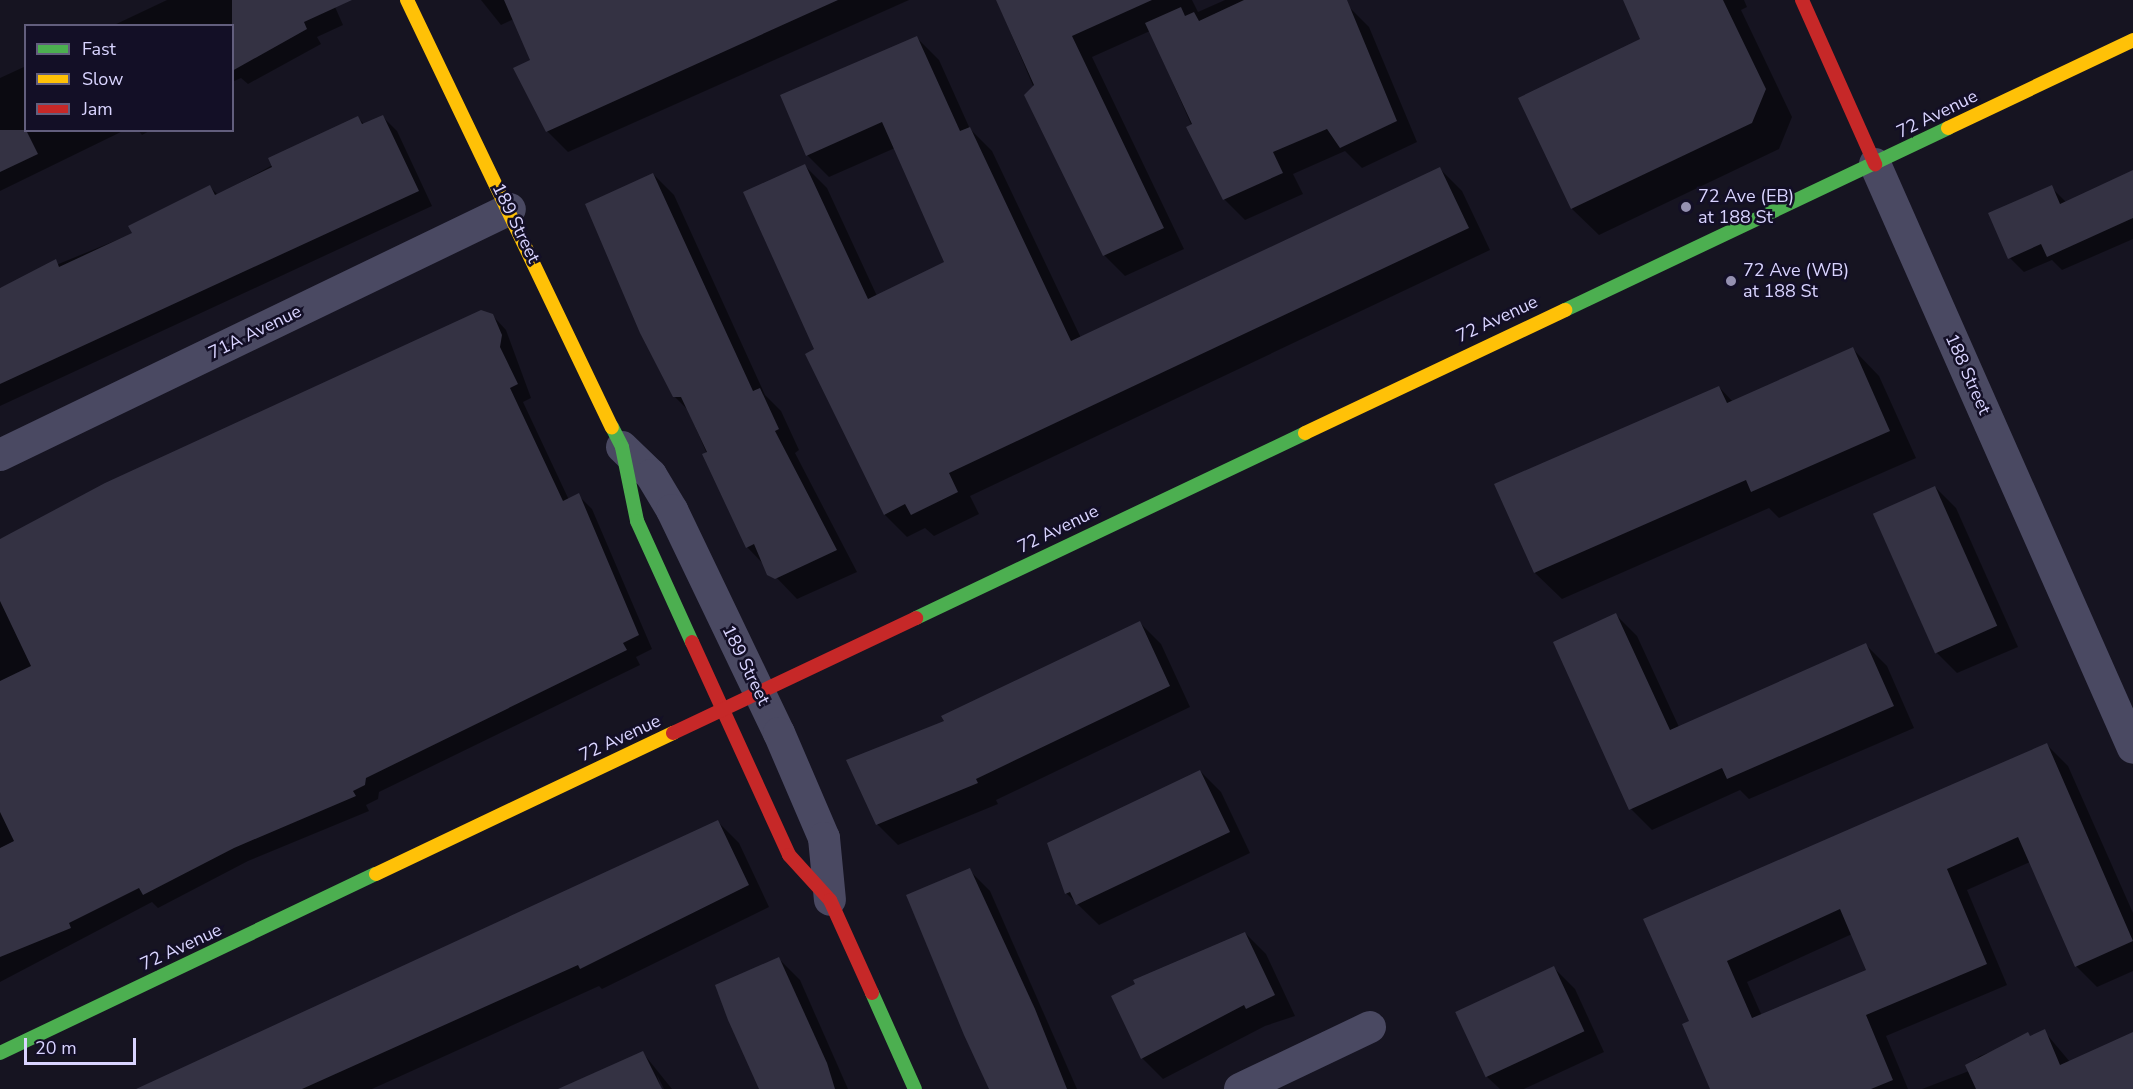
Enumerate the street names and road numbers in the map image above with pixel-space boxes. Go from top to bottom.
street label: 72 Avenue [1893,85,1981,143]
street label: 189 Street [487,180,545,266]
street label: 72 Avenue [1453,291,1541,347]
street label: 71A Avenue [205,300,305,364]
street label: 188 Street [1941,330,1995,418]
street label: 72 Avenue [1014,500,1102,558]
street label: 189 Street [717,622,775,708]
street label: 72 Avenue [576,710,664,766]
street label: 72 Avenue [137,919,225,975]

